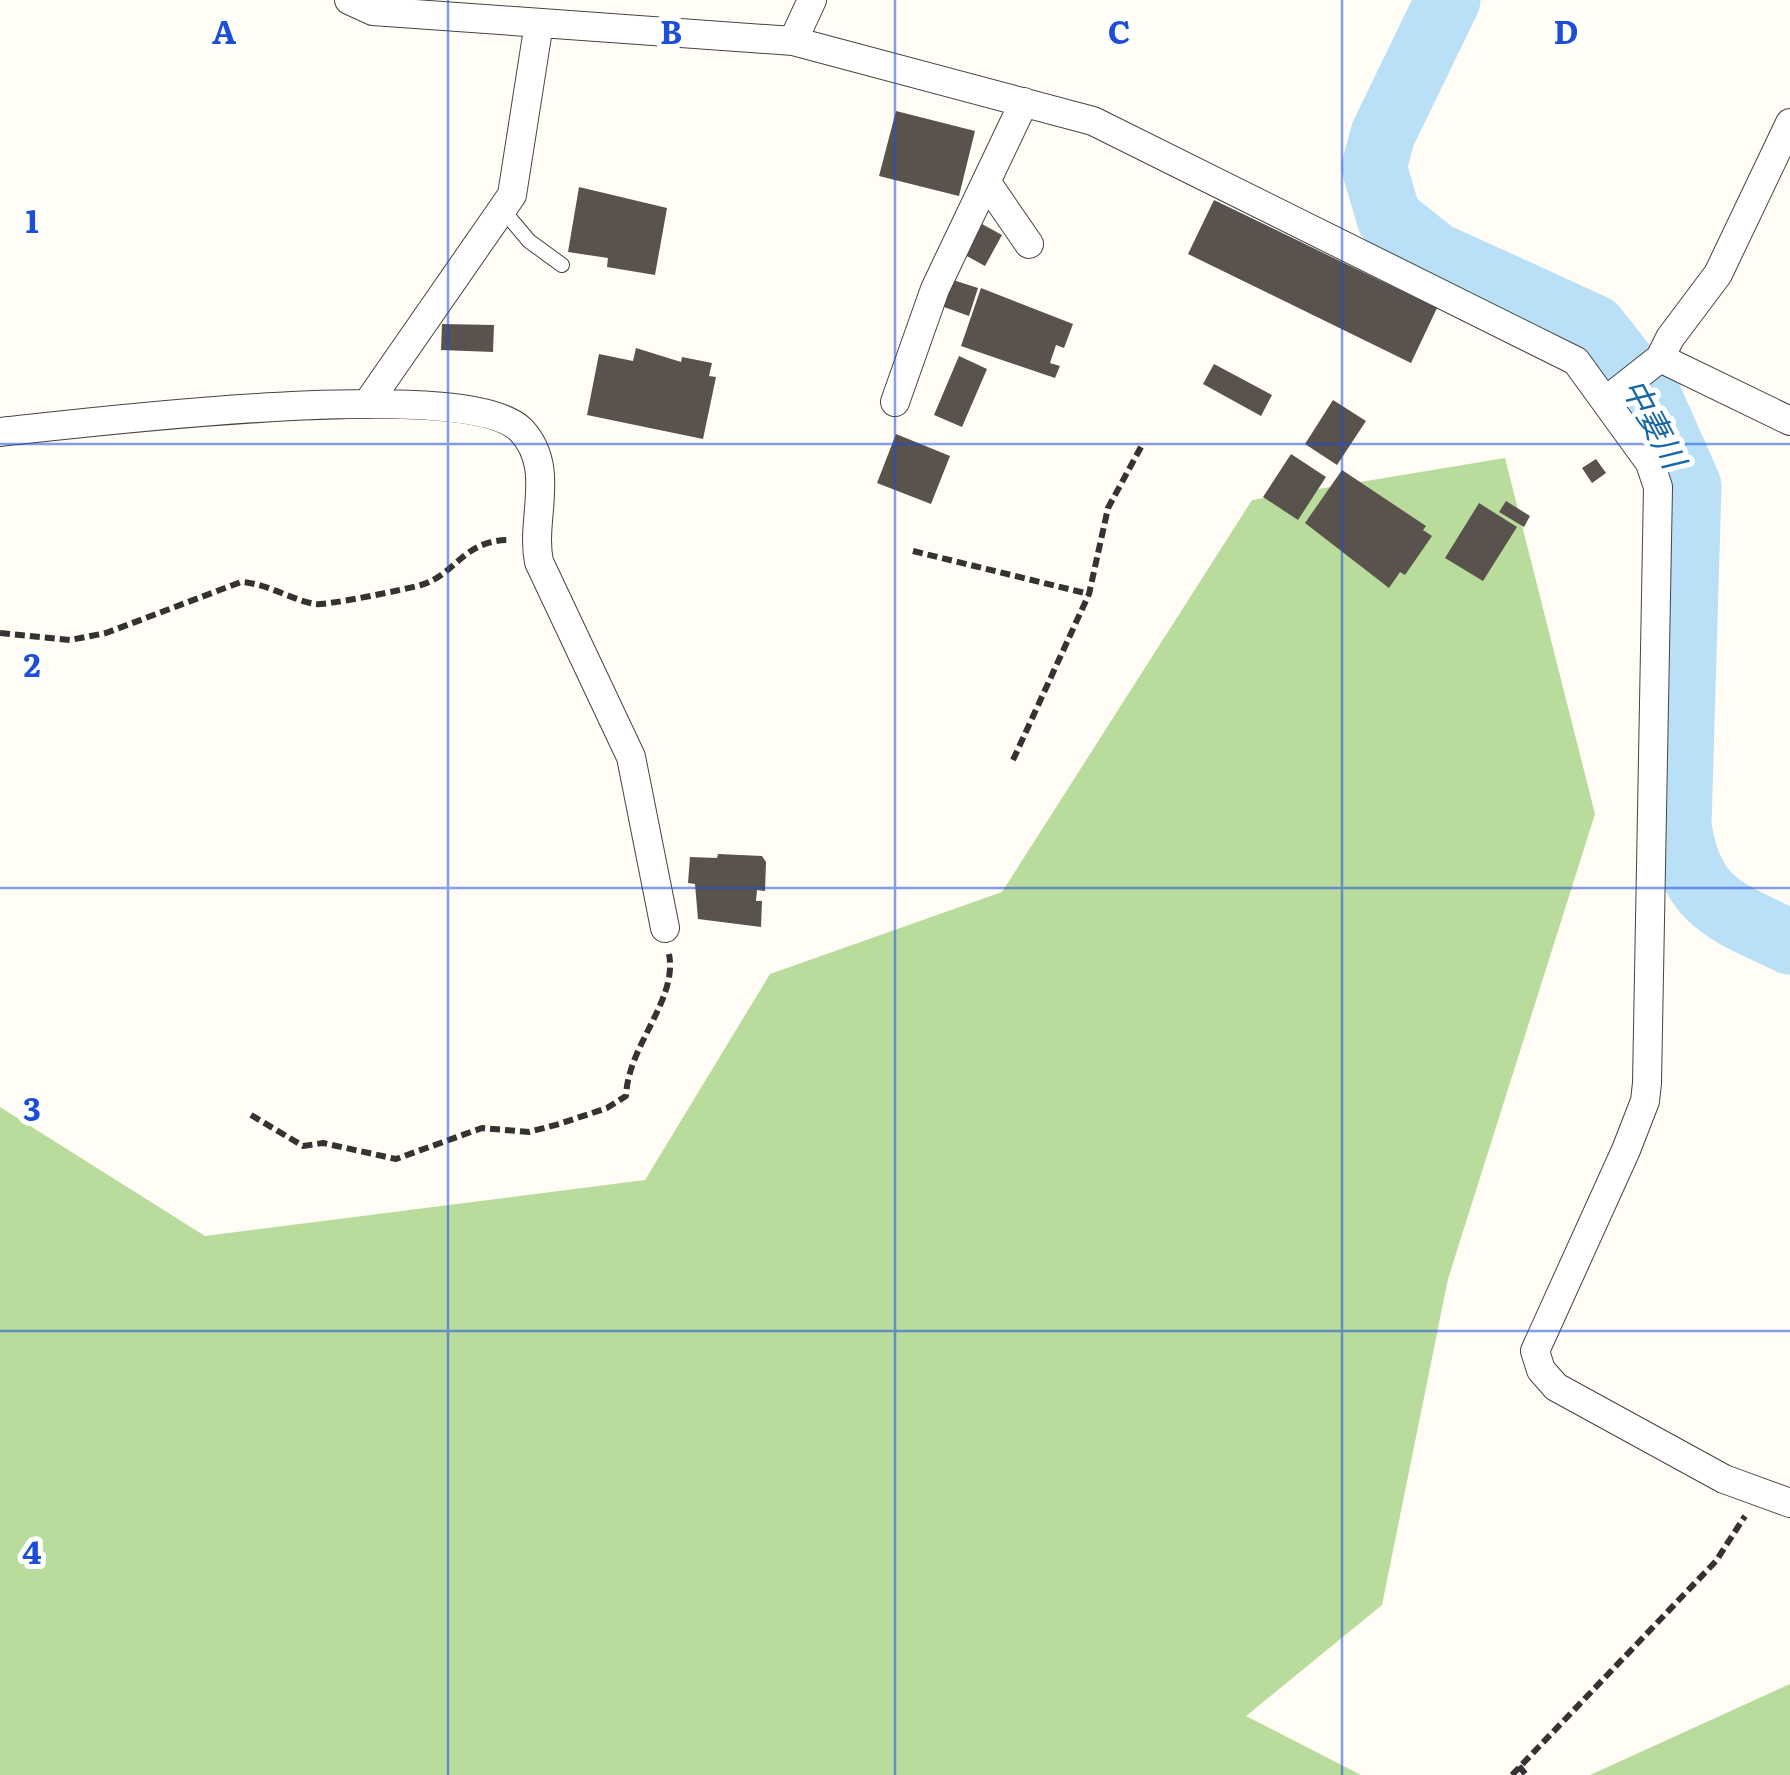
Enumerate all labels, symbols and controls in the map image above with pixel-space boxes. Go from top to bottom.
text: A [212,6,236,54]
text: B [660,6,682,54]
text: C [1108,6,1130,54]
text: D [1554,6,1578,54]
text: 1 [25,195,39,243]
water label: 中妻川 [1612,368,1701,478]
text: 2 [23,639,41,687]
text: 3 [23,1083,41,1131]
text: 4 [22,1526,42,1574]

